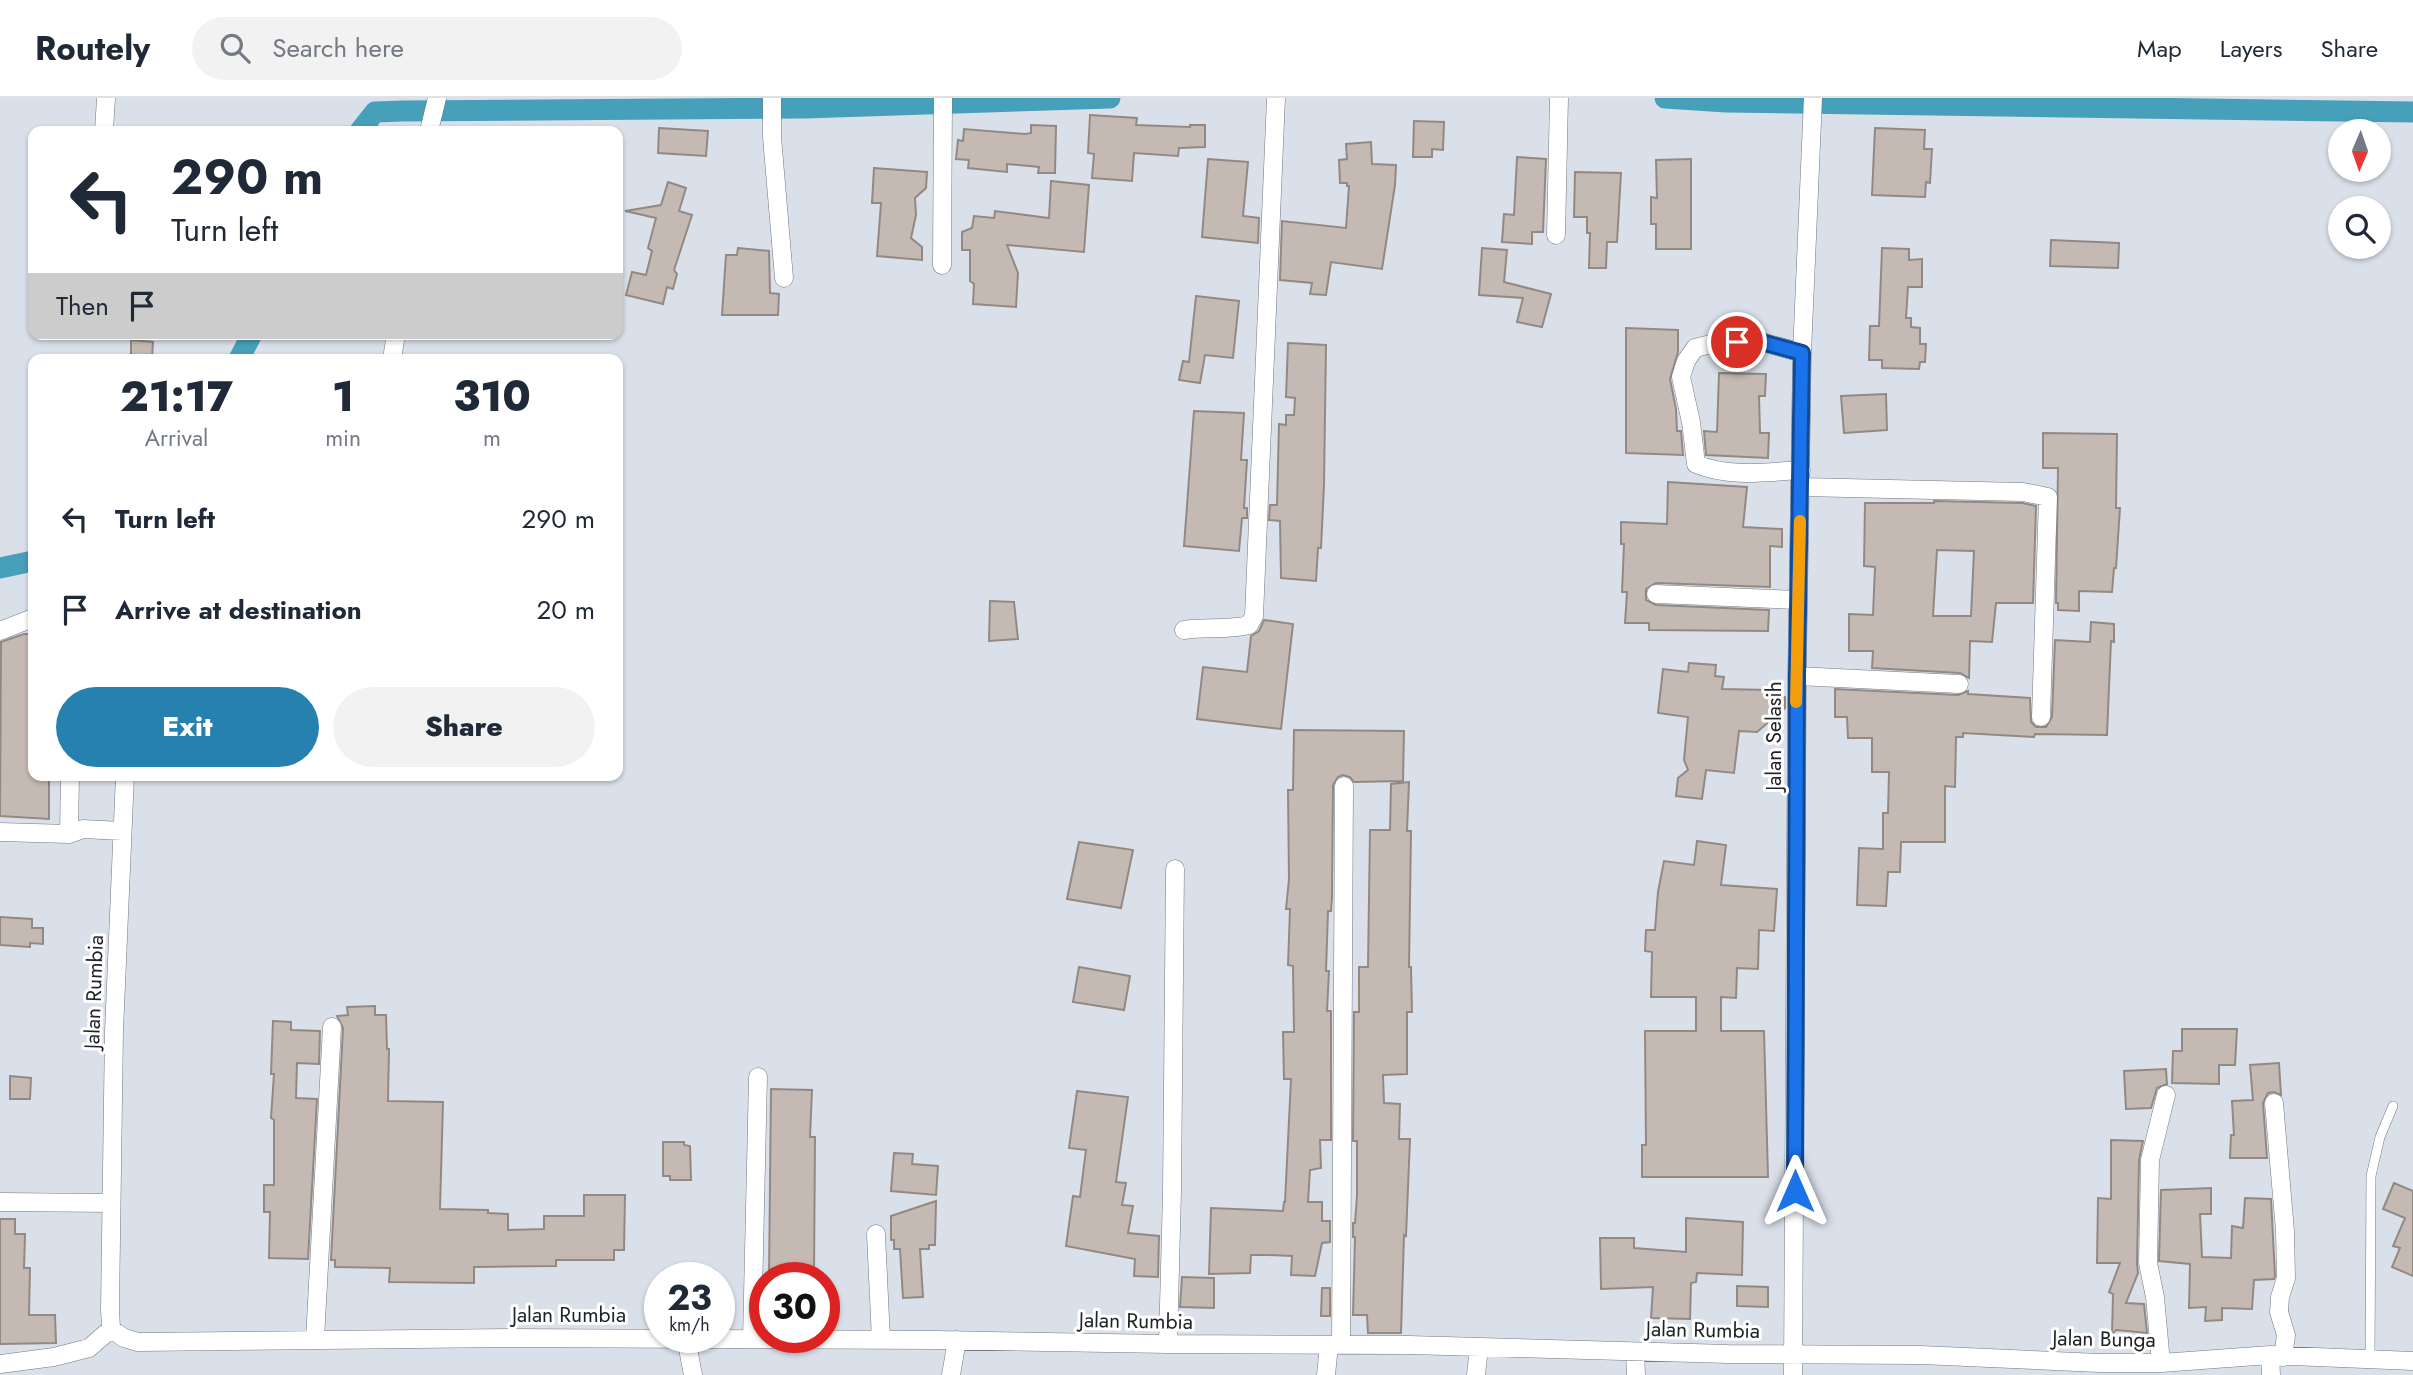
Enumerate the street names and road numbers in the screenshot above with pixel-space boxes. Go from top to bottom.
street label: Jalan Selasih [1759,681,1789,794]
street label: Jalan Rumbia [77,934,111,1053]
street label: Jalan Rumbia [509,1300,626,1330]
street label: Jalan Rumbia [1076,1305,1193,1337]
street label: Jalan Rumbia [1643,1314,1760,1346]
street label: Jalan Bunga [2049,1323,2156,1355]

